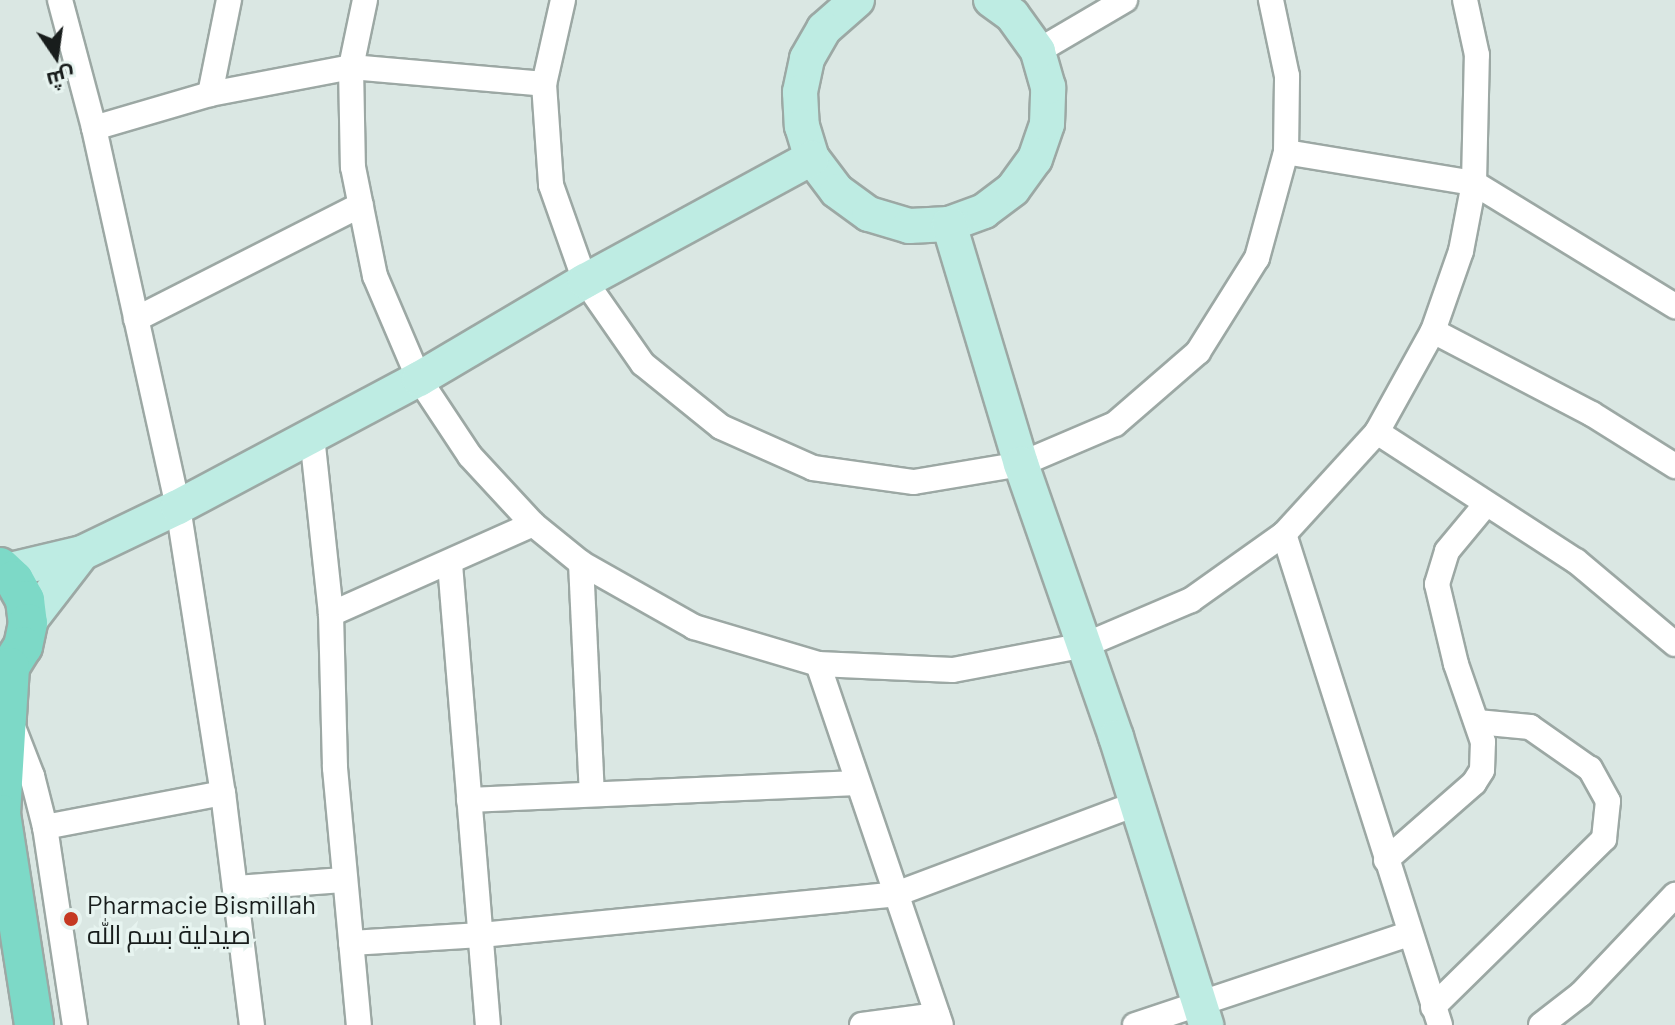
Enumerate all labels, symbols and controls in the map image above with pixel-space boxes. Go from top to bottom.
north arrow [16,16,96,96]
text: ش [45,64,78,95]
place label: Pharmacie Bismillah صيدلية بسم الله [87,888,316,950]
marker: Pharmacie Bismillah صيدلية بسم الله [62,910,80,928]

